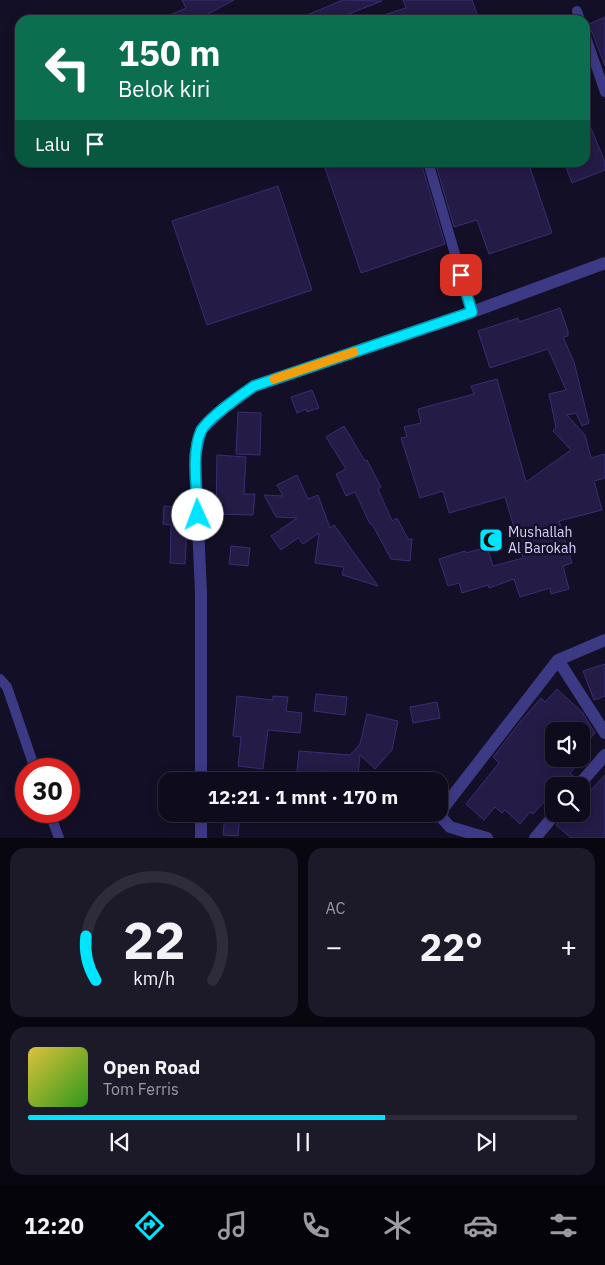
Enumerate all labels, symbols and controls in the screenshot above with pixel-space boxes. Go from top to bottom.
text: 150 m [118,30,221,76]
icon: left [35,35,100,100]
text: Belok kiri [118,74,210,103]
icon: arrive [81,130,109,158]
text: Lalu [35,132,71,156]
pin [440,254,482,296]
icon: arrive [447,261,475,289]
position arrow [171,488,223,540]
place label: Mushallah Al Barokah [508,523,576,557]
mosque icon: Mushallah Al Barokah [478,527,504,553]
map controls [545,722,590,822]
button: sound [545,722,590,767]
speed limit sign: 30 [15,758,80,823]
button: search [545,777,590,822]
text: 12:21 · 1 mnt · 170 m [208,785,398,809]
text: AC [326,898,345,918]
text: 22 [123,906,185,973]
text: 22° [420,922,483,971]
text: − [326,928,342,965]
text: + [560,928,577,965]
text: km/h [133,967,175,990]
text: Open Road [103,1055,200,1079]
text: Tom Ferris [103,1079,179,1099]
icon: previous [106,1128,134,1156]
icon: pause [289,1128,317,1156]
icon: next [472,1128,500,1156]
icon: directions [132,1208,167,1243]
icon: music [215,1208,250,1243]
icon: phone [298,1208,333,1243]
icon: climate [380,1208,415,1243]
icon: car [463,1208,498,1243]
icon: filters [546,1208,581,1243]
text: 12:20 [24,1211,84,1240]

